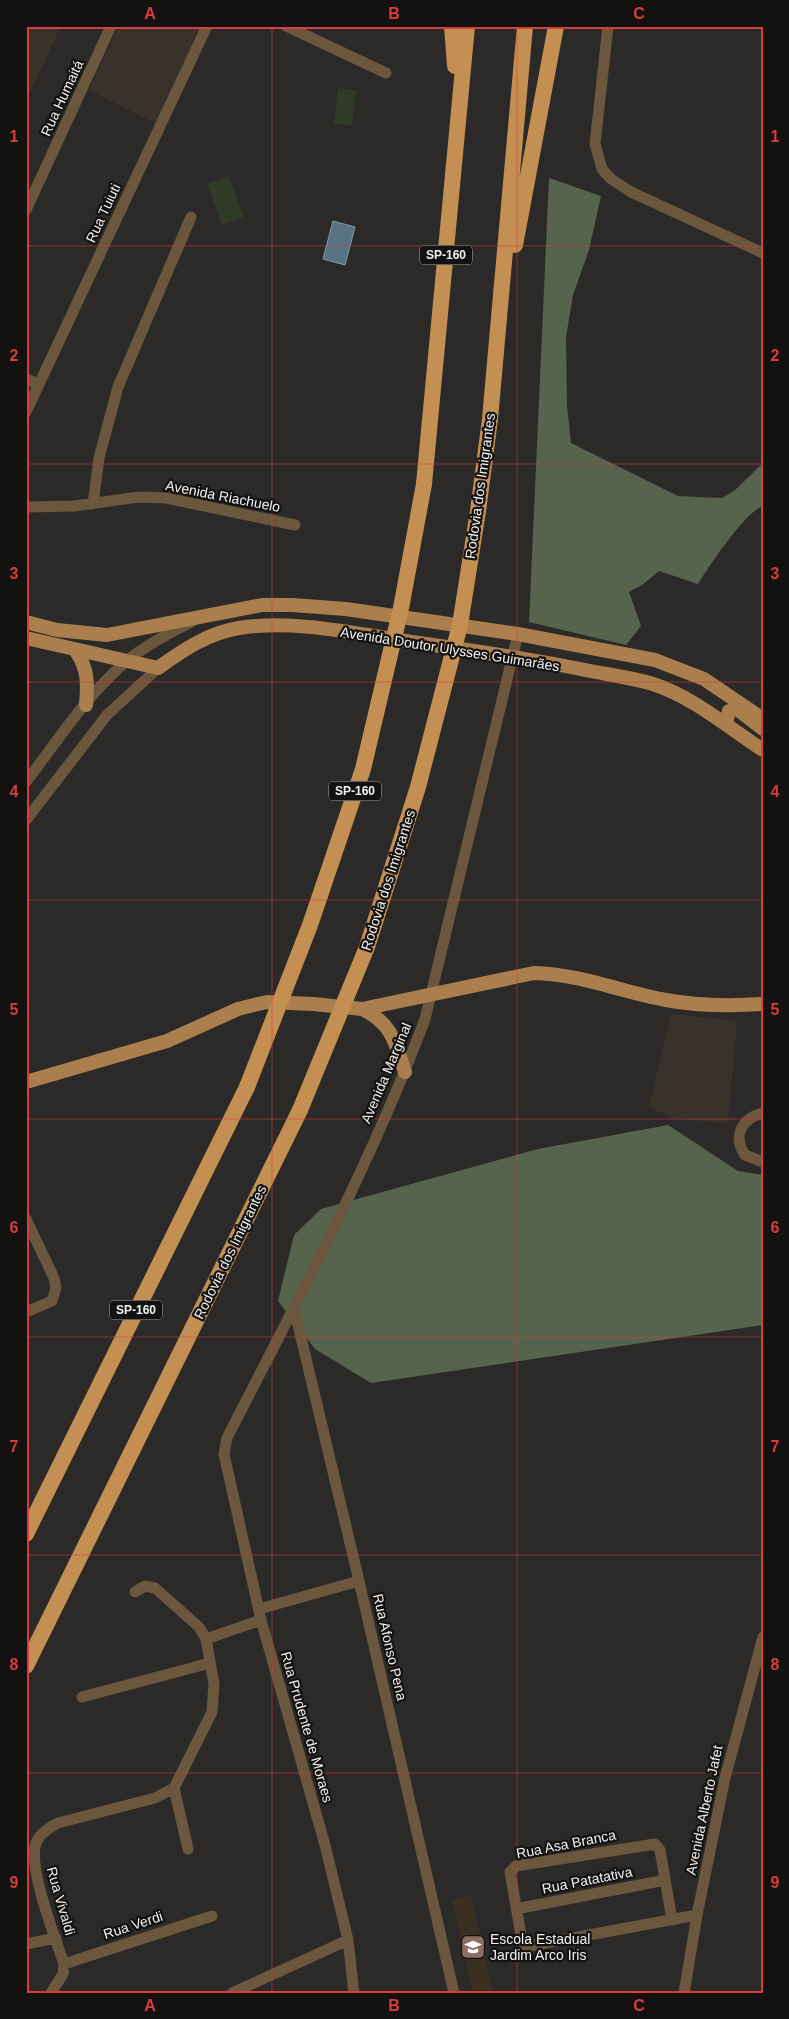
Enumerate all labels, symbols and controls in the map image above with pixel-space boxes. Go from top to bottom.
text: A [144,5,156,22]
text: B [388,5,400,22]
text: C [633,5,645,22]
street label: Rua Humaitá [37,57,87,138]
text: 1 [10,128,19,145]
text: 1 [771,128,780,145]
street label: Rua Tuiuti [82,181,124,245]
road number: SP-160 [420,246,472,264]
text: 2 [10,347,19,364]
text: 2 [771,347,780,364]
street label: Rodovia dos Imigrantes [462,412,498,560]
street label: Avenida Riachuelo [164,477,282,515]
text: 3 [10,565,19,582]
text: 3 [771,565,780,582]
street label: Avenida Doutor Ulysses Guimarães [339,624,561,674]
road number: SP-160 [329,781,381,800]
text: 4 [10,783,19,800]
text: 4 [771,783,780,800]
street label: Rodovia dos Imigrantes [358,808,418,952]
text: 5 [10,1001,19,1018]
text: 5 [771,1001,780,1018]
street label: Avenida Marginal [358,1020,414,1126]
street label: Rodovia dos Imigrantes [191,1182,269,1322]
text: 6 [10,1219,19,1236]
text: 6 [771,1219,780,1236]
road number: SP-160 [110,1300,162,1320]
text: 7 [10,1438,19,1455]
text: 7 [771,1438,780,1455]
street label: Rua Afonso Pena [370,1592,410,1702]
street label: Rua Prudente de Moraes [278,1650,336,1804]
text: 8 [10,1656,19,1673]
text: 8 [771,1656,780,1673]
street label: Avenida Alberto Jafet [682,1744,726,1876]
street label: Rua Asa Branca [515,1826,617,1862]
street label: Rua Patatativa [540,1863,634,1897]
street label: Rua Vivaldi [44,1865,78,1937]
text: 9 [10,1874,19,1891]
text: 9 [771,1874,780,1891]
street label: Rua Verdi [101,1908,165,1942]
place label: Escola Estadual Jardim Arco Iris [490,1931,590,1963]
school or university icon: Escola Estadual Jardim Arco Iris [460,1934,486,1960]
text: A [144,1997,156,2014]
text: B [388,1997,400,2014]
text: C [633,1997,645,2014]

